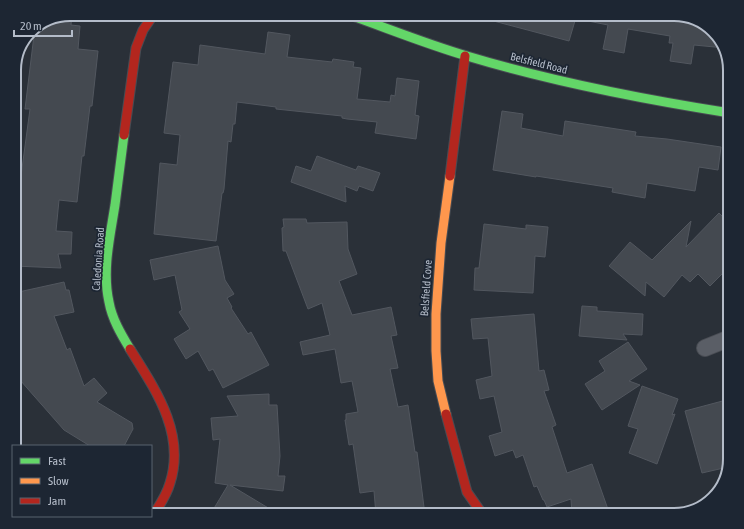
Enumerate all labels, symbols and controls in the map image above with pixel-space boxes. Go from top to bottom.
scale bar [14,12,72,38]
text: 20 m [20,19,42,33]
street label: Belsfield Road [509,50,569,76]
street label: Caledonia Road [90,227,106,291]
street label: Belsfield Cove [418,259,434,317]
legend [12,445,152,517]
text: Fast [48,454,66,468]
text: Slow [48,474,69,488]
text: Jam [48,494,66,508]

